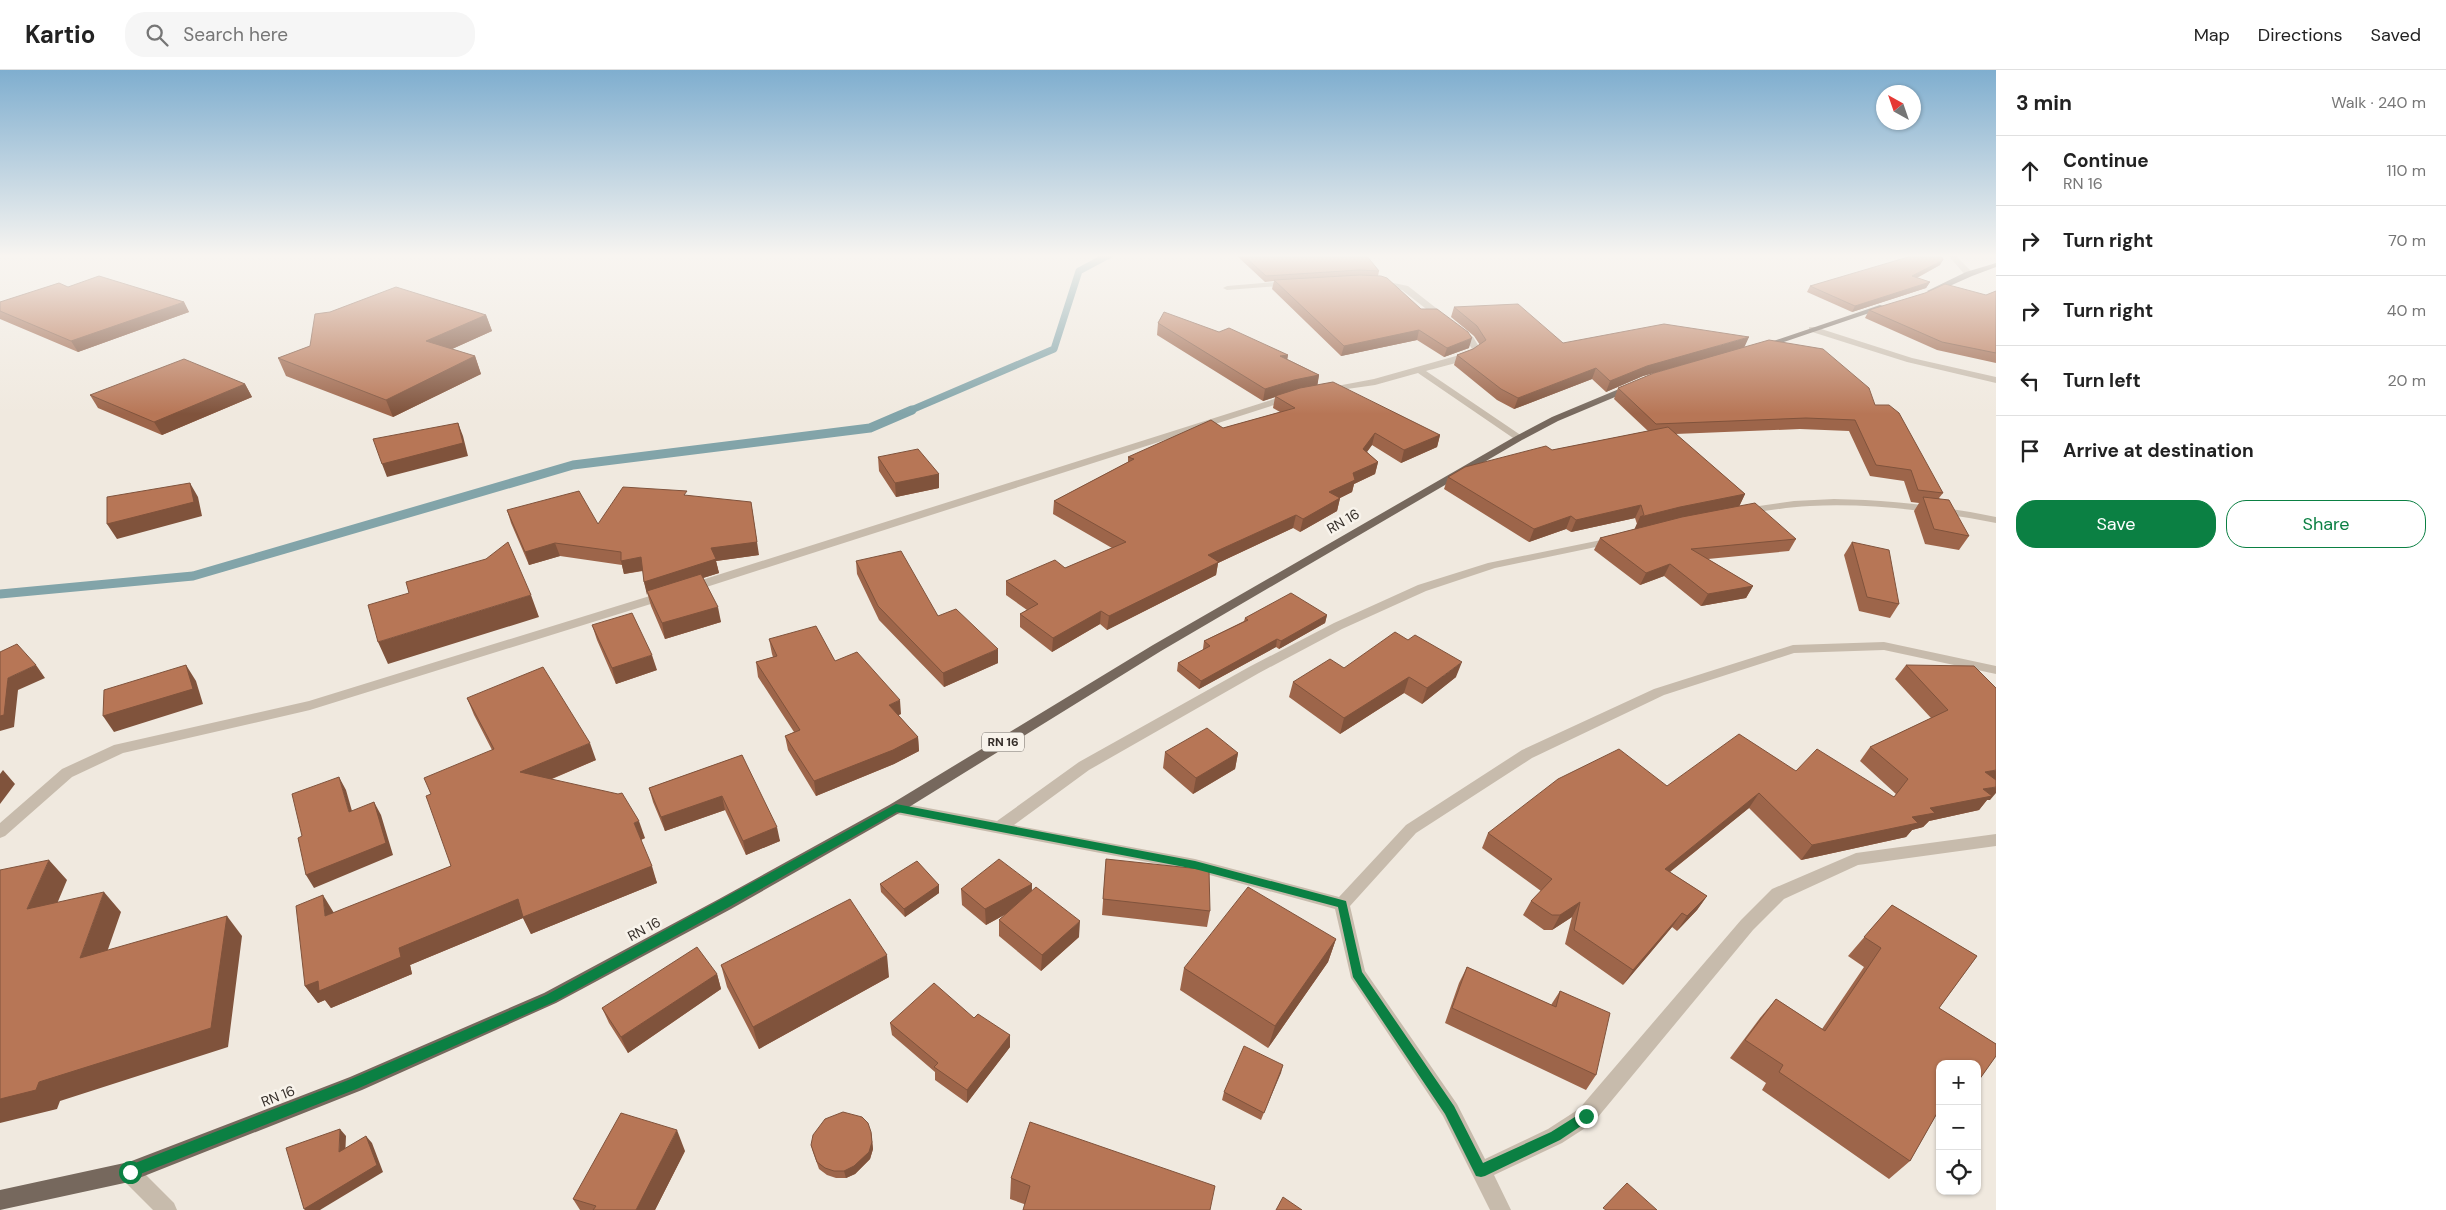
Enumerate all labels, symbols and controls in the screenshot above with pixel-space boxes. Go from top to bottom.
search box [125,12,475,57]
text: Kartio [25,19,95,50]
icon: search [143,21,171,49]
text: Search here [183,22,288,47]
text: Map [2194,23,2230,47]
text: Directions [2258,23,2343,47]
text: Saved [2371,23,2421,47]
north arrow [1876,85,1921,130]
text: 3 min [2016,89,2072,117]
text: Walk · 240 m [2331,92,2426,113]
text: Continue [2063,148,2149,173]
icon: ahead [2016,157,2044,185]
text: 110 m [2387,160,2426,181]
text: RN 16 [2063,173,2103,194]
icon: right [2016,227,2044,255]
text: Turn right [2063,228,2153,253]
text: 70 m [2388,230,2426,251]
icon: right [2016,297,2044,325]
text: Turn right [2063,298,2153,323]
text: 40 m [2387,300,2426,321]
icon: left [2016,367,2044,395]
text: Turn left [2063,368,2141,393]
text: 20 m [2387,370,2426,391]
icon: arrive [2016,437,2044,465]
text: Arrive at destination [2063,438,2254,463]
button: Save [2016,500,2216,548]
button: Share [2226,500,2426,548]
street label: RN 16 [1323,504,1363,538]
road number: RN 16 [982,732,1024,752]
street label: RN 16 [624,913,664,945]
map controls [1936,1060,1981,1195]
button: + [1936,1060,1981,1105]
street label: RN 16 [258,1081,298,1111]
route end [1575,1105,1598,1128]
button: − [1936,1105,1981,1150]
button: locate [1936,1150,1981,1195]
route start [119,1161,142,1184]

